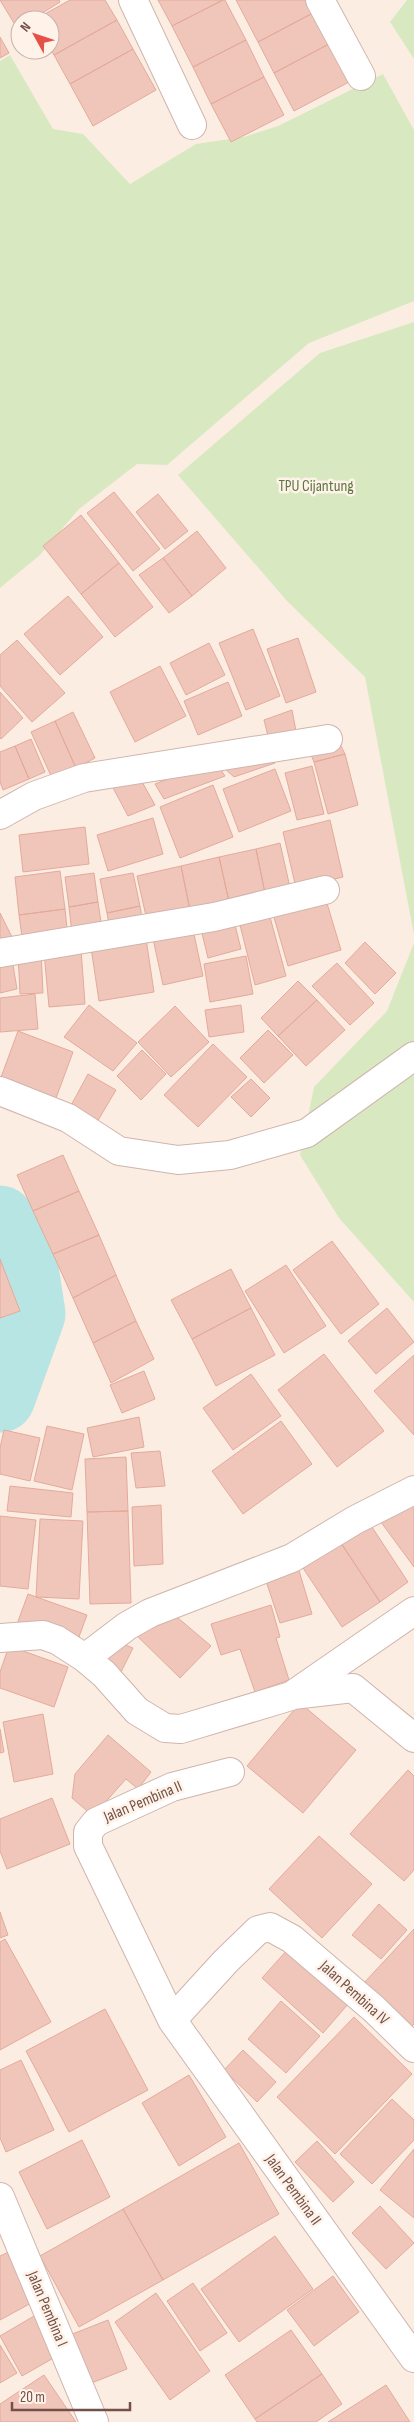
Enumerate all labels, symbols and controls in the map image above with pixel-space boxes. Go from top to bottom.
north arrow [10,10,60,60]
text: N [17,19,34,35]
park label: TPU Cijantung [278,477,354,496]
street label: Jalan Pembina II [100,1777,185,1827]
street label: Jalan Pembina IV [315,1956,393,2030]
street label: Jalan Pembina II [260,2150,325,2229]
street label: Jalan Pembina I [22,2268,71,2349]
scale bar [12,2380,130,2412]
text: 20 m [20,2388,45,2407]

